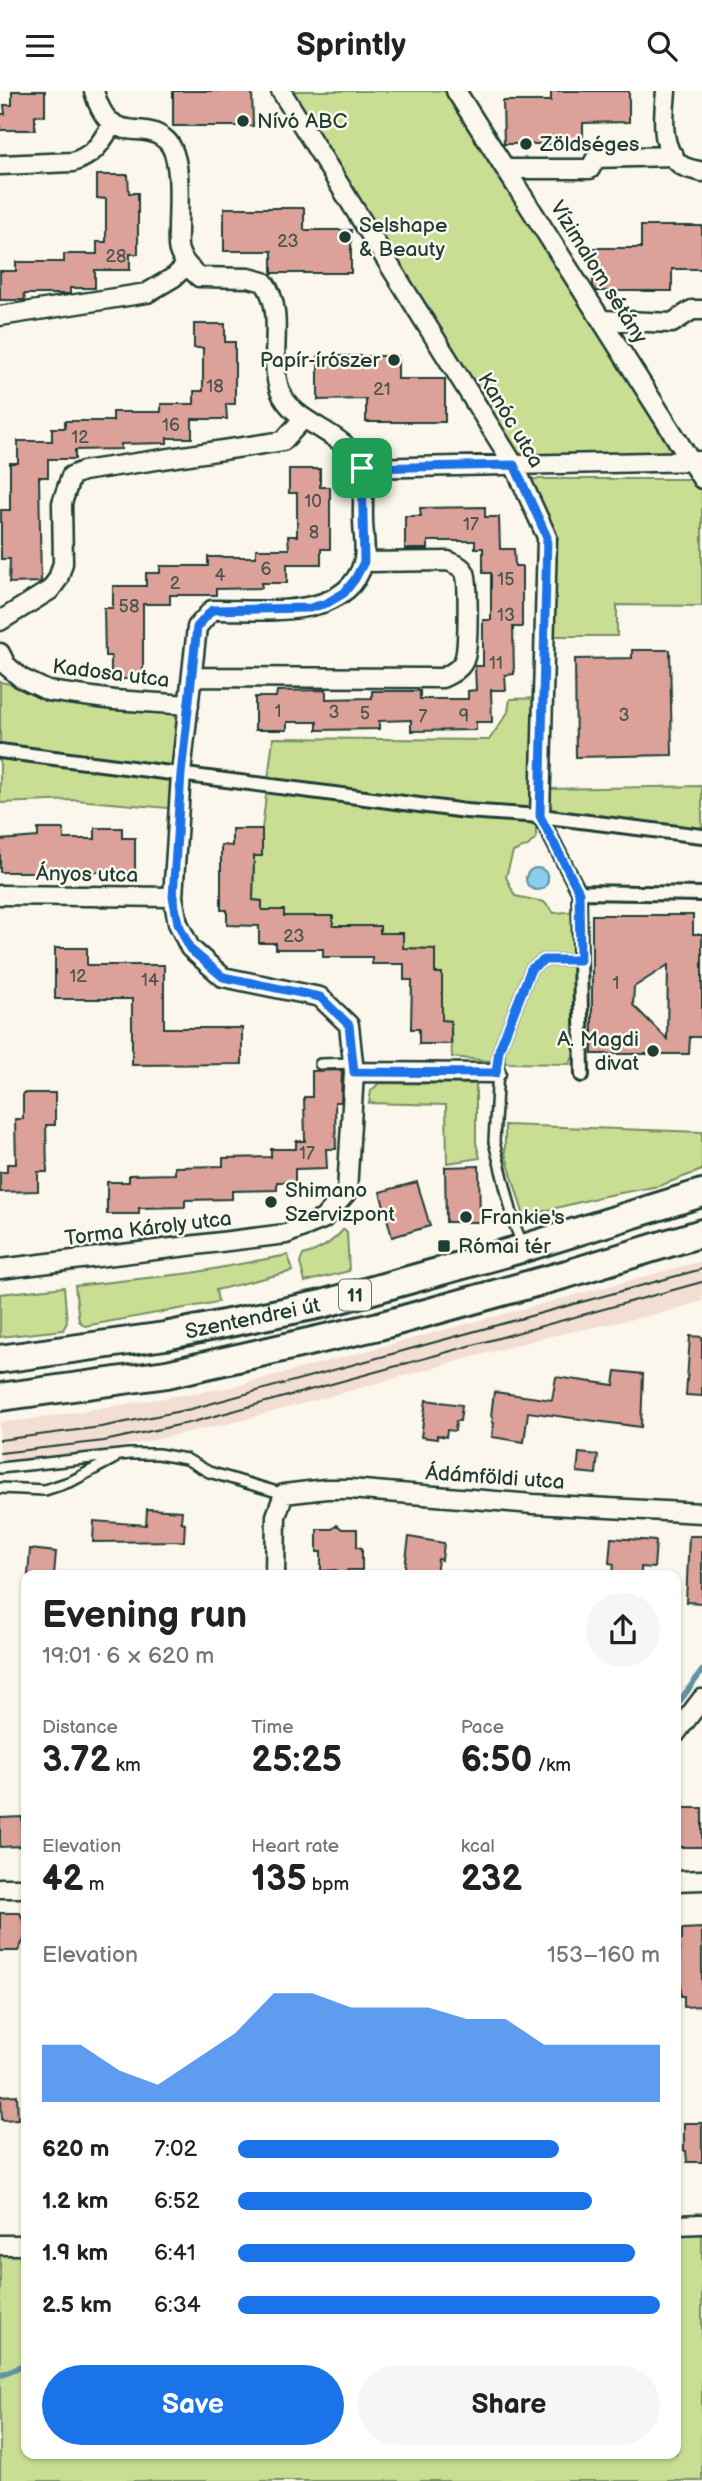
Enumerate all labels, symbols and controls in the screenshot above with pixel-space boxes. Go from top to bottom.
text: Sprintly [296,26,406,65]
icon: menu [21,27,59,65]
icon: search [643,27,681,65]
place label: Nívó ABC [257,109,347,134]
marker: Nívó ABC [235,113,251,129]
place label: Zöldséges [539,132,639,157]
marker: Zöldséges [518,136,534,152]
street label: Vízimalom sétány [545,196,653,349]
place label: Selshape & Beauty [359,213,447,262]
marker: Selshape & Beauty [337,229,353,245]
house number: 23 [277,231,299,252]
house number: 28 [105,246,127,267]
place label: Papír-írószer [260,348,380,373]
marker: Papír-írószer [386,352,402,368]
street label: Kanóc utca [472,368,549,472]
house number: 18 [206,376,224,397]
house number: 21 [373,379,391,400]
house number: 16 [162,415,180,436]
house number: 12 [71,427,89,448]
pin [332,438,392,498]
icon: arrive [343,449,381,487]
house number: 10 [304,491,322,512]
house number: 17 [463,514,479,535]
house number: 8 [309,522,319,543]
house number: 6 [261,559,272,580]
house number: 4 [215,565,226,586]
house number: 15 [497,569,515,590]
house number: 2 [170,573,181,594]
house number: 58 [119,596,139,617]
house number: 13 [497,605,515,626]
house number: 11 [489,653,503,674]
street label: Kadosa utca [51,654,171,693]
house number: 1 [275,701,281,722]
house number: 3 [328,702,340,723]
house number: 5 [360,703,370,724]
house number: 3 [618,705,630,726]
house number: 7 [419,706,428,727]
house number: 9 [459,706,469,727]
street label: Ányos utca [36,861,138,888]
house number: 23 [283,926,305,947]
house number: 12 [69,966,87,987]
house number: 14 [141,970,159,991]
house number: 1 [613,973,619,994]
place label: A. Magdi divat [557,1027,640,1076]
marker: A. Magdi divat [645,1043,661,1059]
house number: 17 [299,1143,315,1164]
place label: Shimano Szervizpont [285,1178,395,1227]
marker: Shimano Szervizpont [263,1194,279,1210]
place label: Frankie's [480,1205,565,1230]
street label: Torma Károly utca [63,1206,233,1251]
marker: Frankie's [458,1209,474,1225]
place label: Római tér [458,1234,551,1259]
marker: Római tér [436,1238,452,1254]
road number: 11 [339,1279,371,1311]
street label: Szentendrei út [183,1293,323,1345]
street label: Ádámföldi utca [425,1460,565,1495]
text: Evening run [42,1593,247,1638]
button: share [586,1593,660,1667]
text: 19:01 · 6 × 620 m [42,1642,214,1670]
text: Distance [42,1716,118,1739]
text: Time [251,1716,293,1739]
text: Pace [461,1716,504,1739]
text: 3.72 [42,1739,110,1782]
text: 25:25 [251,1739,342,1782]
text: 6:50 [461,1739,532,1782]
text: km [110,1754,141,1777]
text: /km [532,1754,571,1777]
text: Elevation [42,1835,121,1858]
text: Heart rate [251,1835,339,1858]
text: kcal [461,1835,495,1858]
text: 42 [42,1858,84,1901]
text: 135 [251,1858,307,1901]
text: 232 [461,1858,522,1901]
text: m [84,1873,104,1896]
text: bpm [307,1873,349,1896]
text: Elevation [42,1941,138,1969]
text: 153–160 m [547,1941,660,1969]
text: 620 m [42,2135,109,2163]
text: 7:02 [154,2135,197,2163]
text: 1.2 km [42,2187,108,2215]
text: 6:52 [154,2187,199,2215]
text: 1.9 km [42,2239,108,2267]
text: 6:41 [154,2239,196,2267]
text: 2.5 km [42,2291,112,2319]
text: 6:34 [154,2291,201,2319]
button: Save [42,2365,344,2445]
button: Share [358,2365,660,2445]

